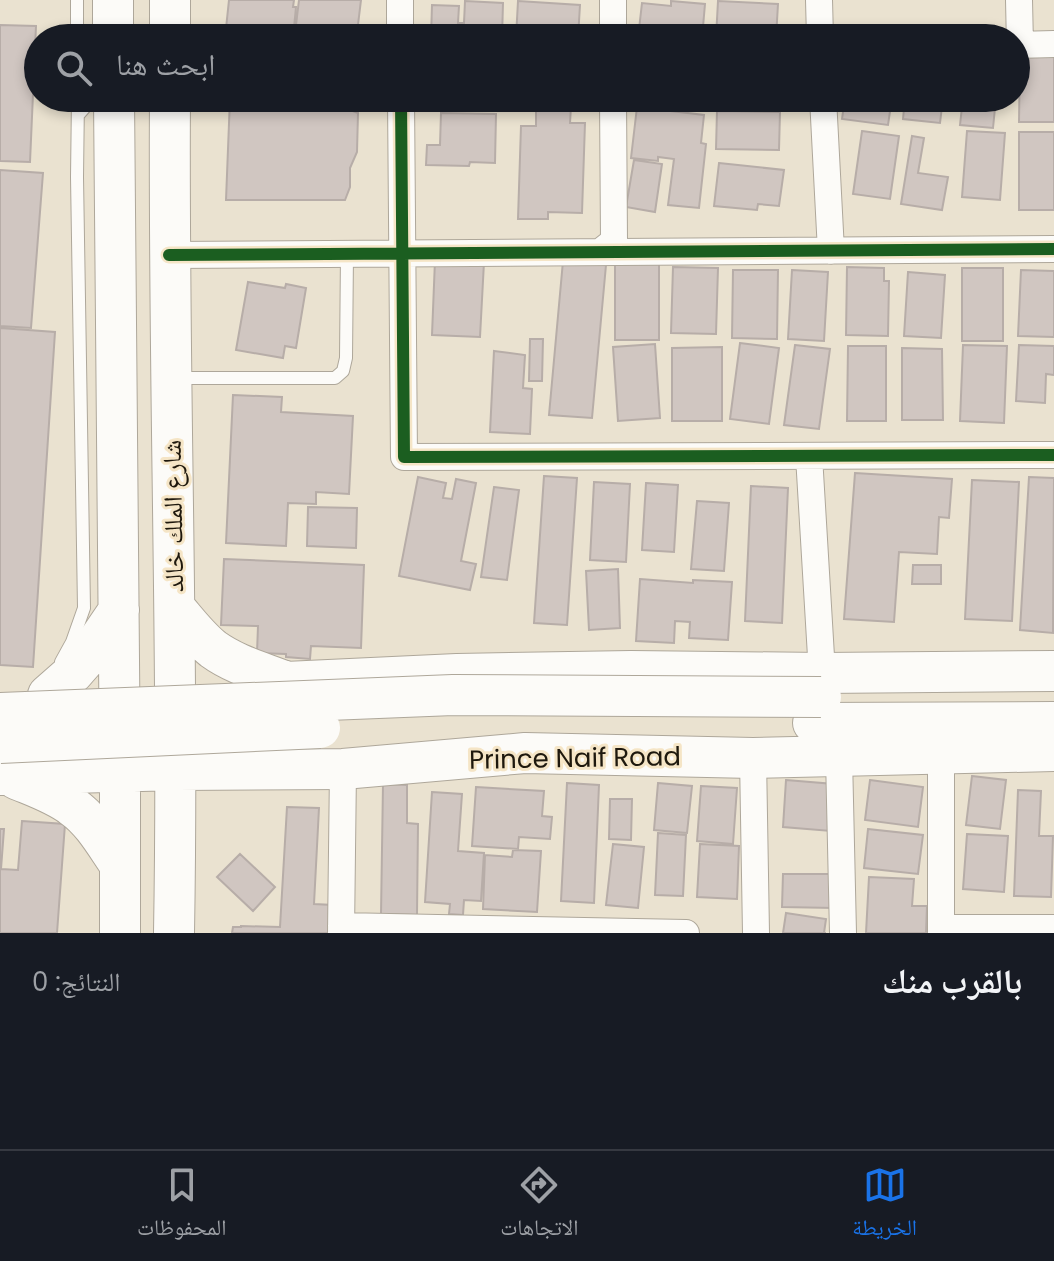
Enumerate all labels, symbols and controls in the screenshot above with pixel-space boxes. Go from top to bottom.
search box [24,24,1030,112]
text: ابحث هنا [116,43,215,86]
icon: search [52,46,96,90]
street label: شارع الملك خالد [154,440,192,592]
street label: Prince Naif Road [469,738,681,778]
text: بالقرب منك [882,957,1022,1005]
text: النتائج: 0 [32,964,121,1000]
tab: المحفوظات [137,1163,226,1249]
tab: الاتجاهات [500,1163,578,1249]
tab: الخريطة [852,1163,917,1249]

